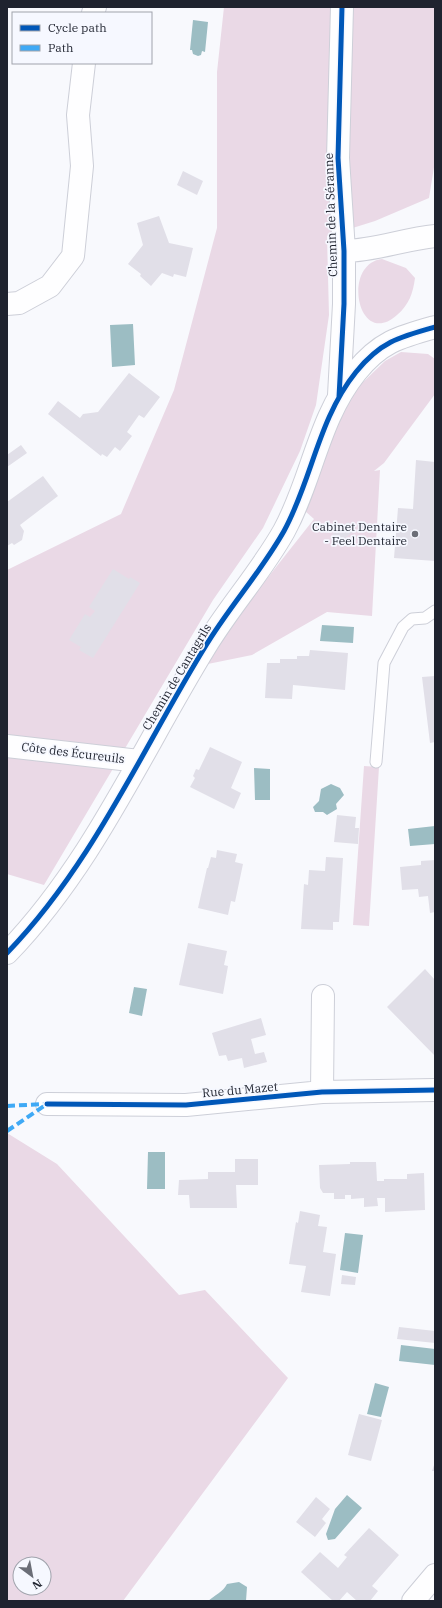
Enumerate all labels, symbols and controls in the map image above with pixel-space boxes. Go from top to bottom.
legend [12,12,152,64]
text: Cycle path [48,20,107,35]
text: Path [48,40,74,55]
street label: Chemin de la Séranne [321,153,340,277]
place label: Cabinet Dentaire - Feel Dentaire [312,519,407,548]
marker: Cabinet Dentaire - Feel Dentaire [410,529,420,539]
street label: Chemin de Cantagrils [139,621,214,733]
street label: Côte des Écureuils [21,739,126,766]
street label: Rue du Mazet [202,1079,278,1100]
north arrow [12,1556,52,1596]
text: N [30,1576,45,1593]

